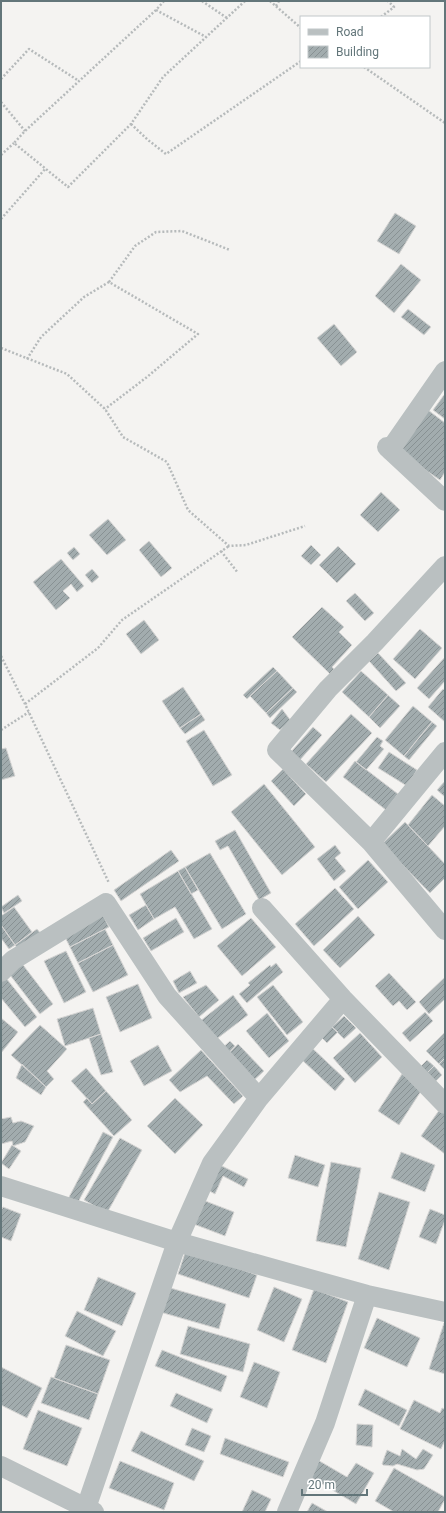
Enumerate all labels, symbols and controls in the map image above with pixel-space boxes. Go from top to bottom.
legend [300,16,430,68]
text: Road [336,25,364,39]
text: Building [336,45,379,59]
scale bar [302,1471,367,1497]
text: 20 m [308,1478,335,1492]

